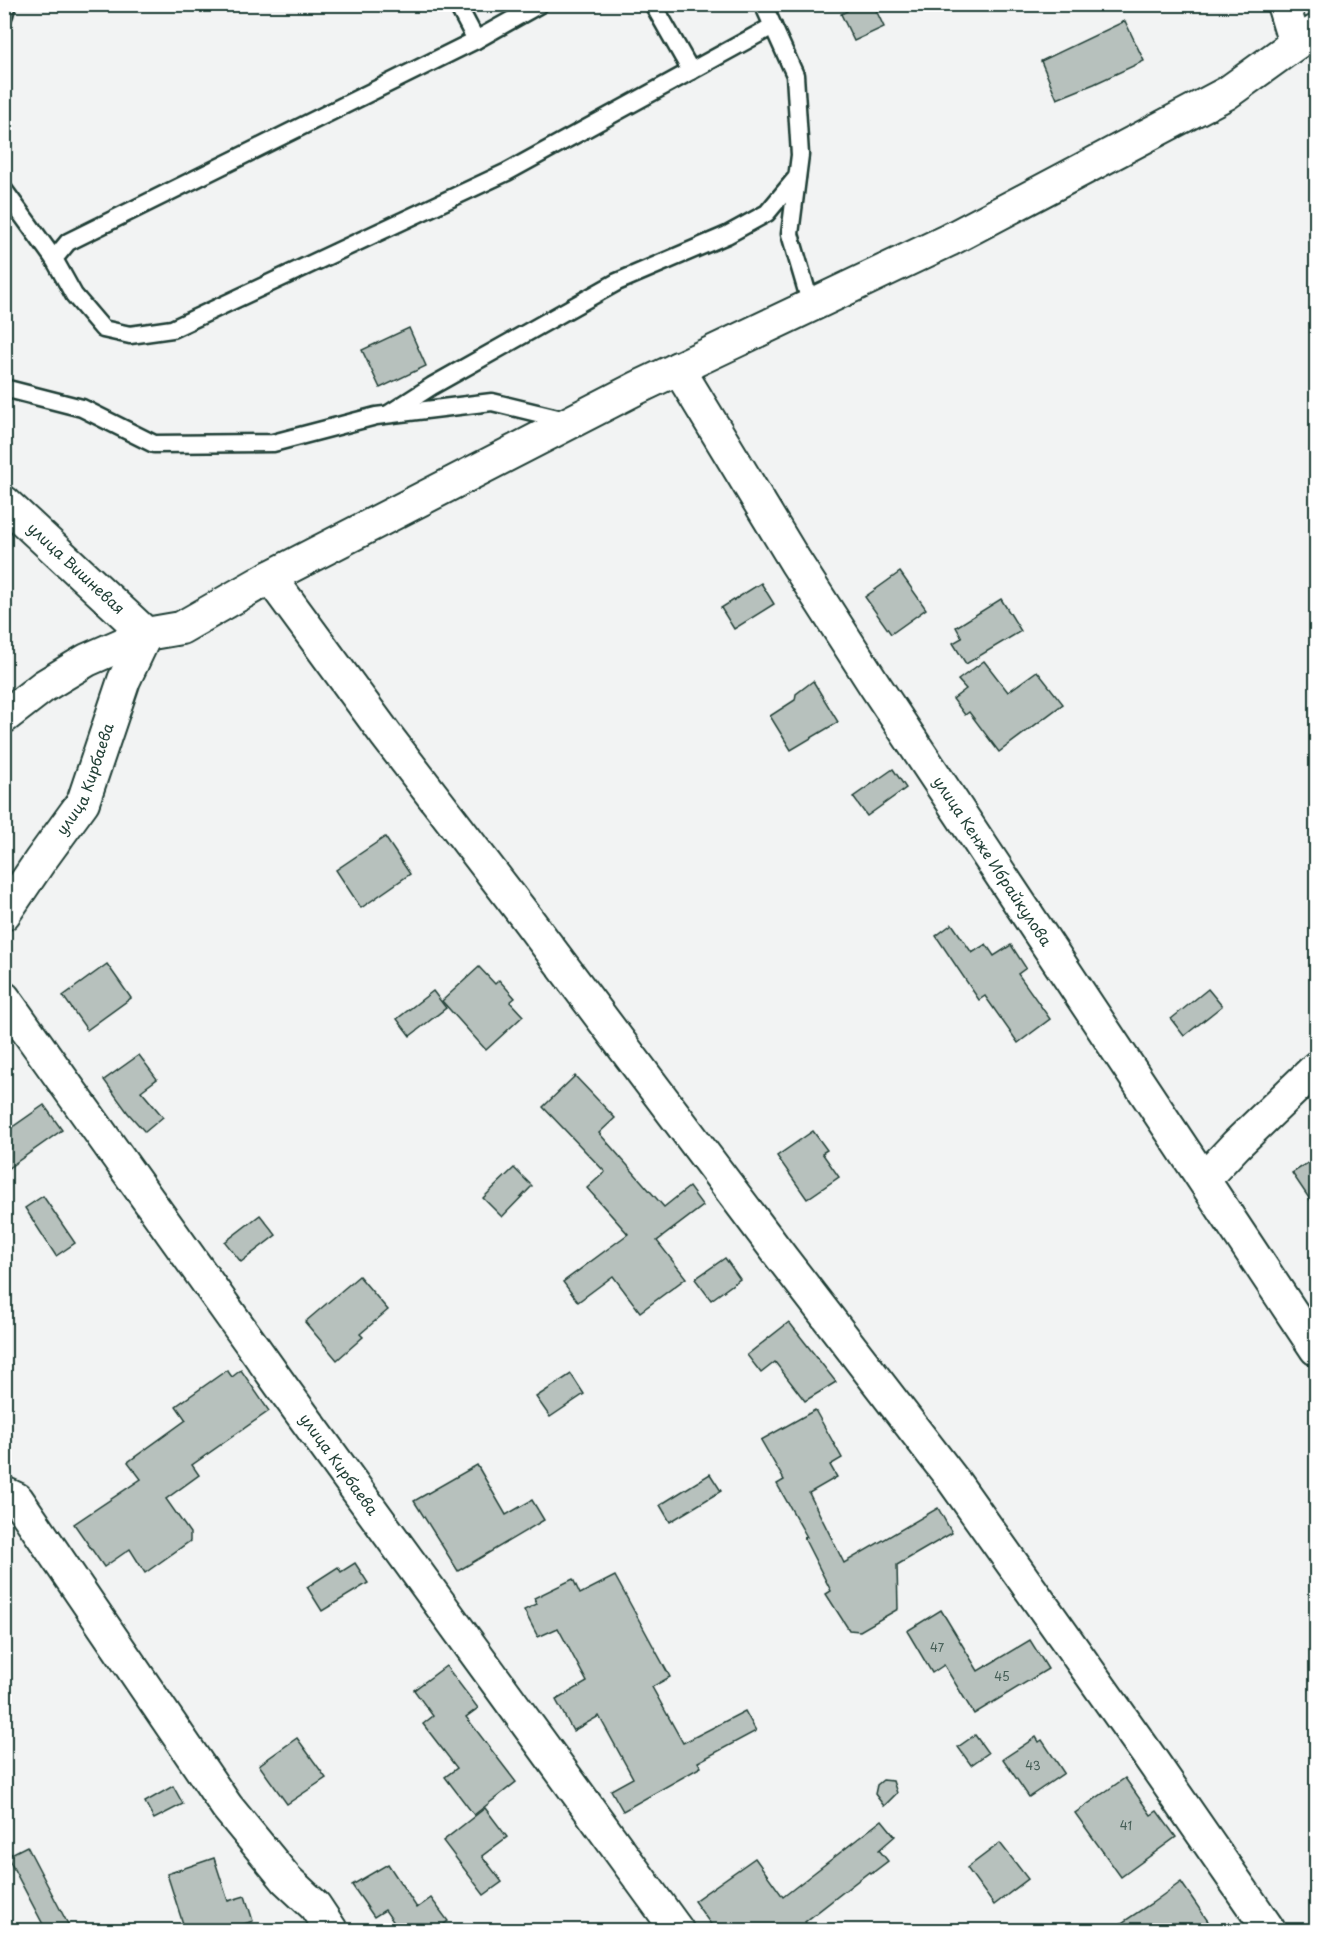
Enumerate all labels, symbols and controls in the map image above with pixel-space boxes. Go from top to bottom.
street label: улица Вишневая [23,516,131,619]
street label: улица Кирбаева [50,719,119,839]
street label: улица Кенже Ибрайкулова [928,771,1058,951]
street label: улица Кирбаева [295,1408,385,1520]
house number: 47 [930,1638,945,1656]
house number: 45 [994,1667,1010,1685]
house number: 43 [1025,1756,1041,1774]
house number: 41 [1120,1816,1132,1834]

